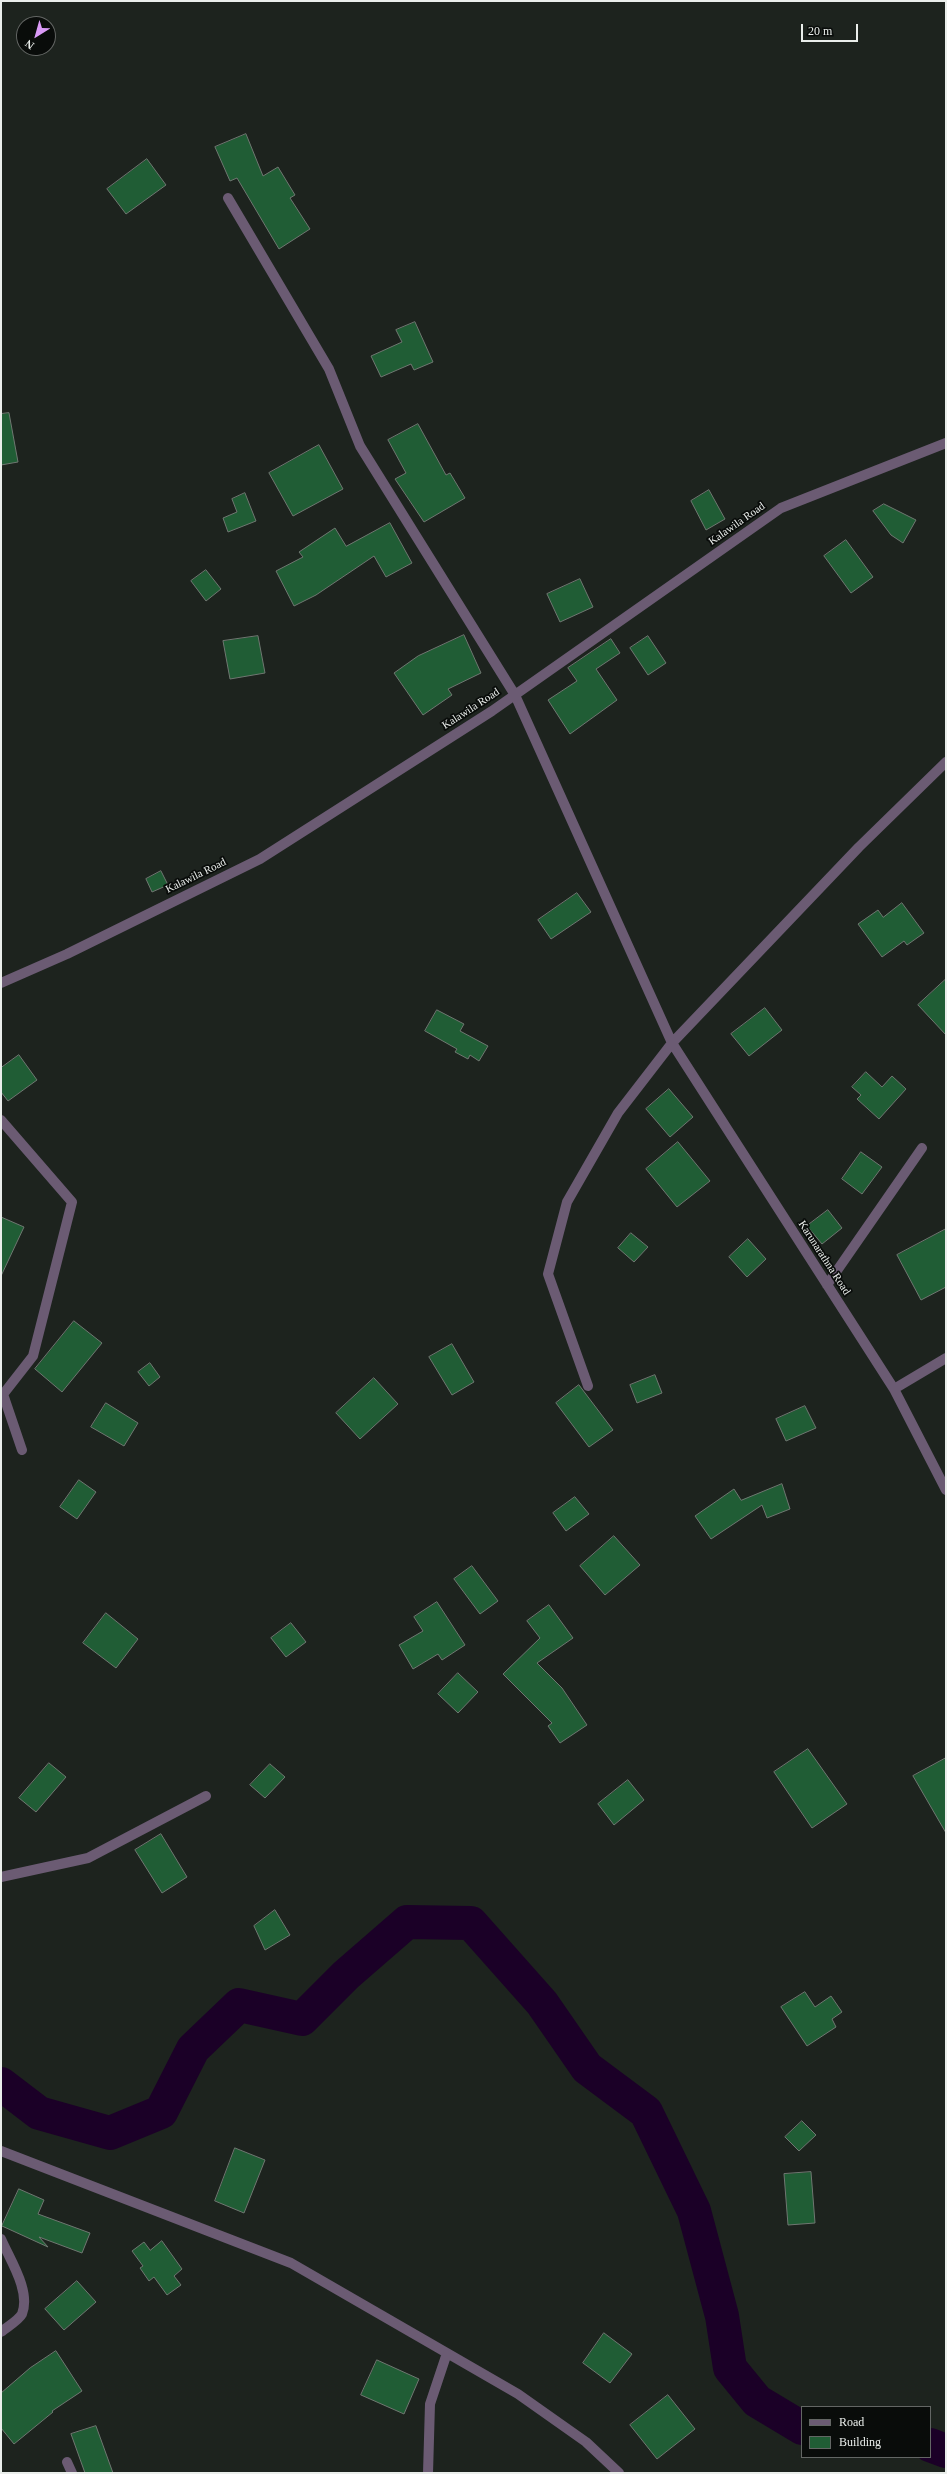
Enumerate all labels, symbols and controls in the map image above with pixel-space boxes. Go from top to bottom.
north arrow [16,16,56,56]
scale bar [803,16,860,42]
text: 20 m [808,24,832,38]
text: N [23,38,36,52]
street label: Kalawila Road [706,500,768,548]
street label: Kalawila Road [440,686,502,732]
street label: Kalawila Road [164,856,228,896]
street label: Karunarathna Road [795,1218,853,1298]
legend [801,2406,931,2458]
text: Road [839,2415,864,2429]
text: Building [839,2435,881,2449]

